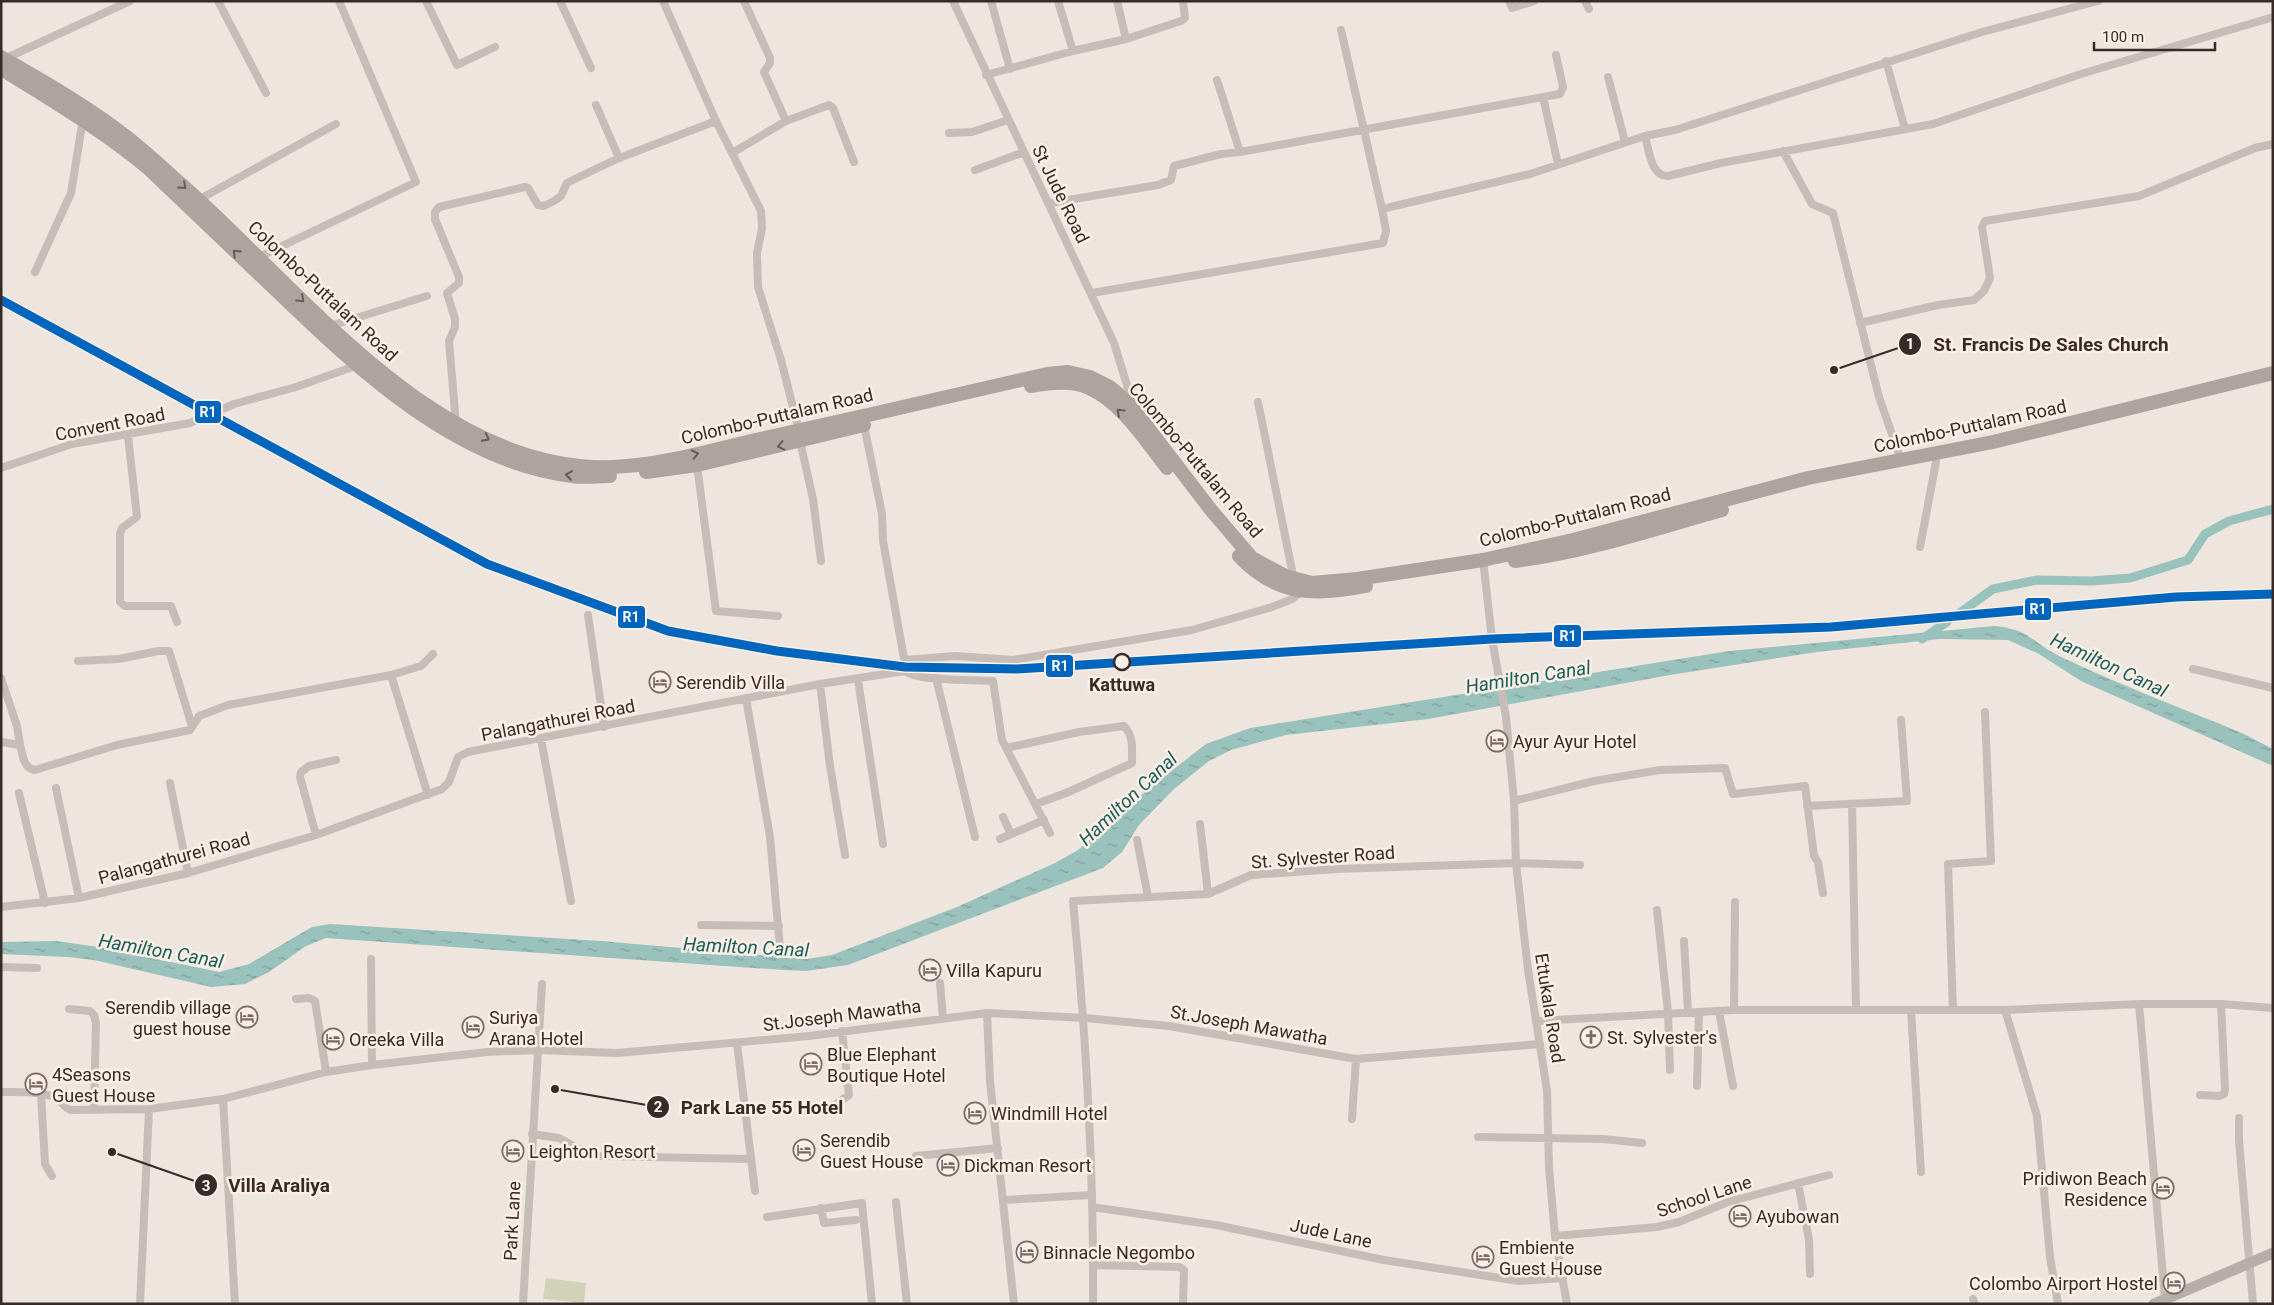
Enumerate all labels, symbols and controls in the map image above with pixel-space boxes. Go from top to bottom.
scale bar [2094,20,2215,52]
text: 100 m [2102,28,2144,46]
street label: St Jude Road [1028,142,1094,246]
one-way arrow [178,180,187,189]
street label: Colombo-Puttalam Road [244,216,402,366]
one-way arrow [233,249,242,258]
one-way arrow [295,293,304,302]
callout: St. Francis De Sales Church [1898,327,2178,361]
text: St. Francis De Sales Church [1933,333,2169,356]
text: 1 [1906,335,1914,353]
street label: Colombo-Puttalam Road [1125,378,1267,542]
street label: Colombo-Puttalam Road [679,384,875,448]
street label: Colombo-Puttalam Road [1872,395,2068,457]
line badge: R1 [194,400,222,424]
street label: Convent Road [53,403,167,445]
text: R1 [199,404,217,420]
one-way arrow [1117,409,1126,418]
one-way arrow [480,432,489,442]
one-way arrow [777,440,786,451]
one-way arrow [690,449,699,459]
one-way arrow [565,470,573,481]
street label: Colombo-Puttalam Road [1477,483,1673,551]
line badge: R1 [2024,597,2052,621]
text: R1 [2029,601,2047,617]
line badge: R1 [617,605,646,629]
text: R1 [622,609,640,625]
line badge: R1 [1553,624,1582,648]
text: R1 [1559,628,1577,644]
water label: Hamilton Canal [2047,628,2172,702]
marker: Kattuwa [1113,653,1131,671]
line badge: R1 [1045,654,1074,678]
water label: Hamilton Canal [1464,656,1593,698]
text: R1 [1051,658,1069,674]
hotel icon: Serendib Villa [648,670,672,694]
place label: Serendib Villa [676,672,785,693]
place label: Kattuwa [1089,674,1155,695]
street label: Palangathurei Road [479,695,637,745]
hotel icon: Ayur Ayur Hotel [1485,729,1509,753]
place label: Ayur Ayur Hotel [1513,731,1637,752]
water label: Hamilton Canal [1074,747,1182,850]
street label: Palangathurei Road [96,828,252,888]
street label: St. Sylvester Road [1250,841,1396,873]
water label: Hamilton Canal [97,929,226,973]
water label: Hamilton Canal [682,932,810,962]
street label: Ettukala Road [1531,952,1569,1064]
hotel icon: Villa Kapuru [918,958,942,982]
place label: Villa Kapuru [946,960,1042,981]
street label: St.Joseph Mawatha [762,995,922,1035]
place label: Serendib village guest house [105,997,231,1039]
street label: St.Joseph Mawatha [1169,1001,1329,1049]
hotel icon: Serendib village guest house [235,1005,259,1029]
place label: Suriya Arana Hotel [489,1007,583,1049]
hotel icon: Suriya Arana Hotel [461,1015,485,1039]
church icon: St. Sylvester's [1579,1025,1603,1049]
hotel icon: Oreeka Villa [321,1027,345,1051]
place label: St. Sylvester's [1607,1027,1717,1048]
place label: Oreeka Villa [349,1029,444,1050]
place label: Blue Elephant Boutique Hotel [827,1044,946,1086]
hotel icon: Blue Elephant Boutique Hotel [799,1052,823,1076]
place label: 4Seasons Guest House [52,1064,155,1106]
hotel icon: 4Seasons Guest House [24,1072,48,1096]
callout: Park Lane 55 Hotel [645,1090,853,1124]
text: Park Lane 55 Hotel [681,1096,843,1119]
text: 2 [654,1098,663,1116]
hotel icon: Windmill Hotel [963,1101,987,1125]
place label: Windmill Hotel [991,1103,1108,1124]
place label: Serendib Guest House [820,1130,923,1172]
hotel icon: Serendib Guest House [792,1138,816,1162]
hotel icon: Leighton Resort [501,1139,525,1163]
place label: Leighton Resort [529,1141,656,1162]
hotel icon: Dickman Resort [936,1153,960,1177]
place label: Dickman Resort [964,1155,1091,1176]
callout: Villa Araliya [194,1168,340,1202]
place label: Pridiwon Beach Residence [2023,1168,2147,1210]
street label: School Lane [1654,1171,1754,1221]
text: Villa Araliya [228,1174,330,1197]
hotel icon: Pridiwon Beach Residence [2151,1176,2175,1200]
text: 3 [202,1177,210,1195]
street label: Park Lane [499,1181,525,1261]
hotel icon: Ayubowan [1728,1204,1752,1228]
place label: Ayubowan [1756,1206,1839,1227]
street label: Jude Lane [1288,1214,1374,1252]
place label: Embiente Guest House [1499,1237,1602,1279]
hotel icon: Binnacle Negombo [1015,1240,1039,1264]
place label: Binnacle Negombo [1043,1242,1195,1263]
hotel icon: Embiente Guest House [1471,1245,1495,1269]
hotel icon: Colombo Airport Hostel [2162,1271,2186,1295]
place label: Colombo Airport Hostel [1969,1273,2158,1294]

